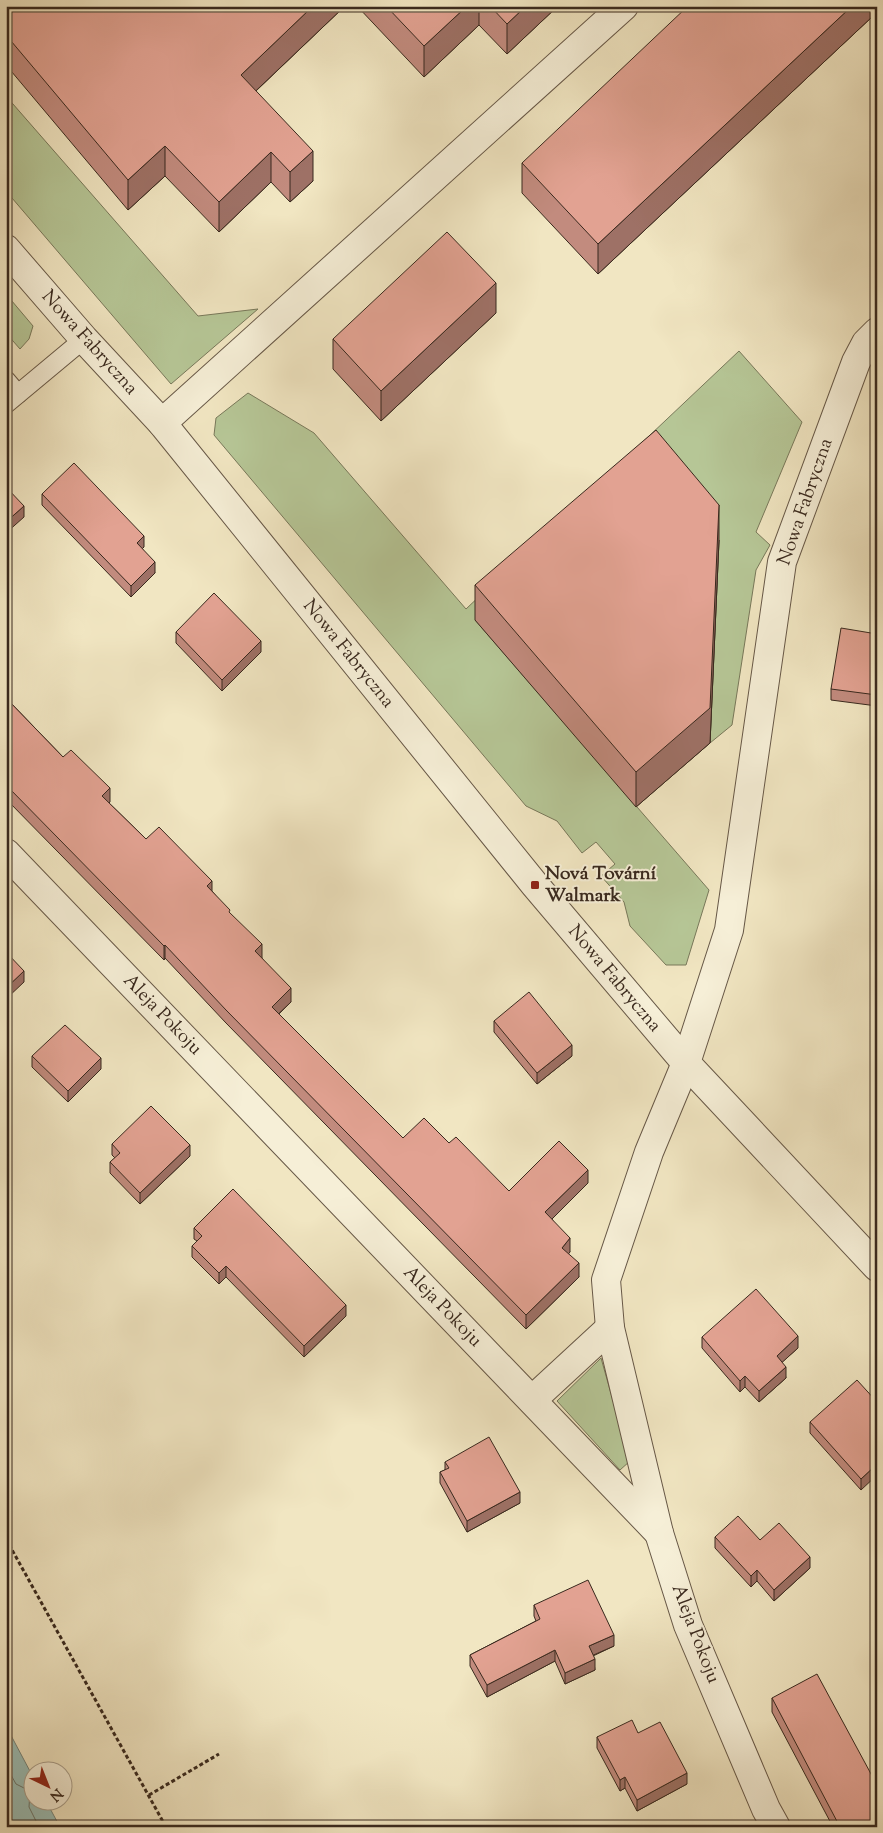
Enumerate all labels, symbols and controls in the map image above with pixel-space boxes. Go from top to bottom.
street label: Nowa Fabryczna [34,285,144,402]
street label: Nowa Fabryczna [772,435,840,569]
street label: Nowa Fabryczna [296,594,400,714]
place label: Nová Tovární Walmark [545,861,657,910]
marker: Nová Tovární Walmark [529,879,541,891]
street label: Nowa Fabryczna [561,919,667,1039]
street label: Aleja Pokoju [116,968,208,1062]
street label: Aleja Pokoju [396,1260,488,1354]
street label: Aleja Pokoju [664,1581,726,1687]
north arrow [22,1760,72,1810]
text: N [45,1783,66,1805]

